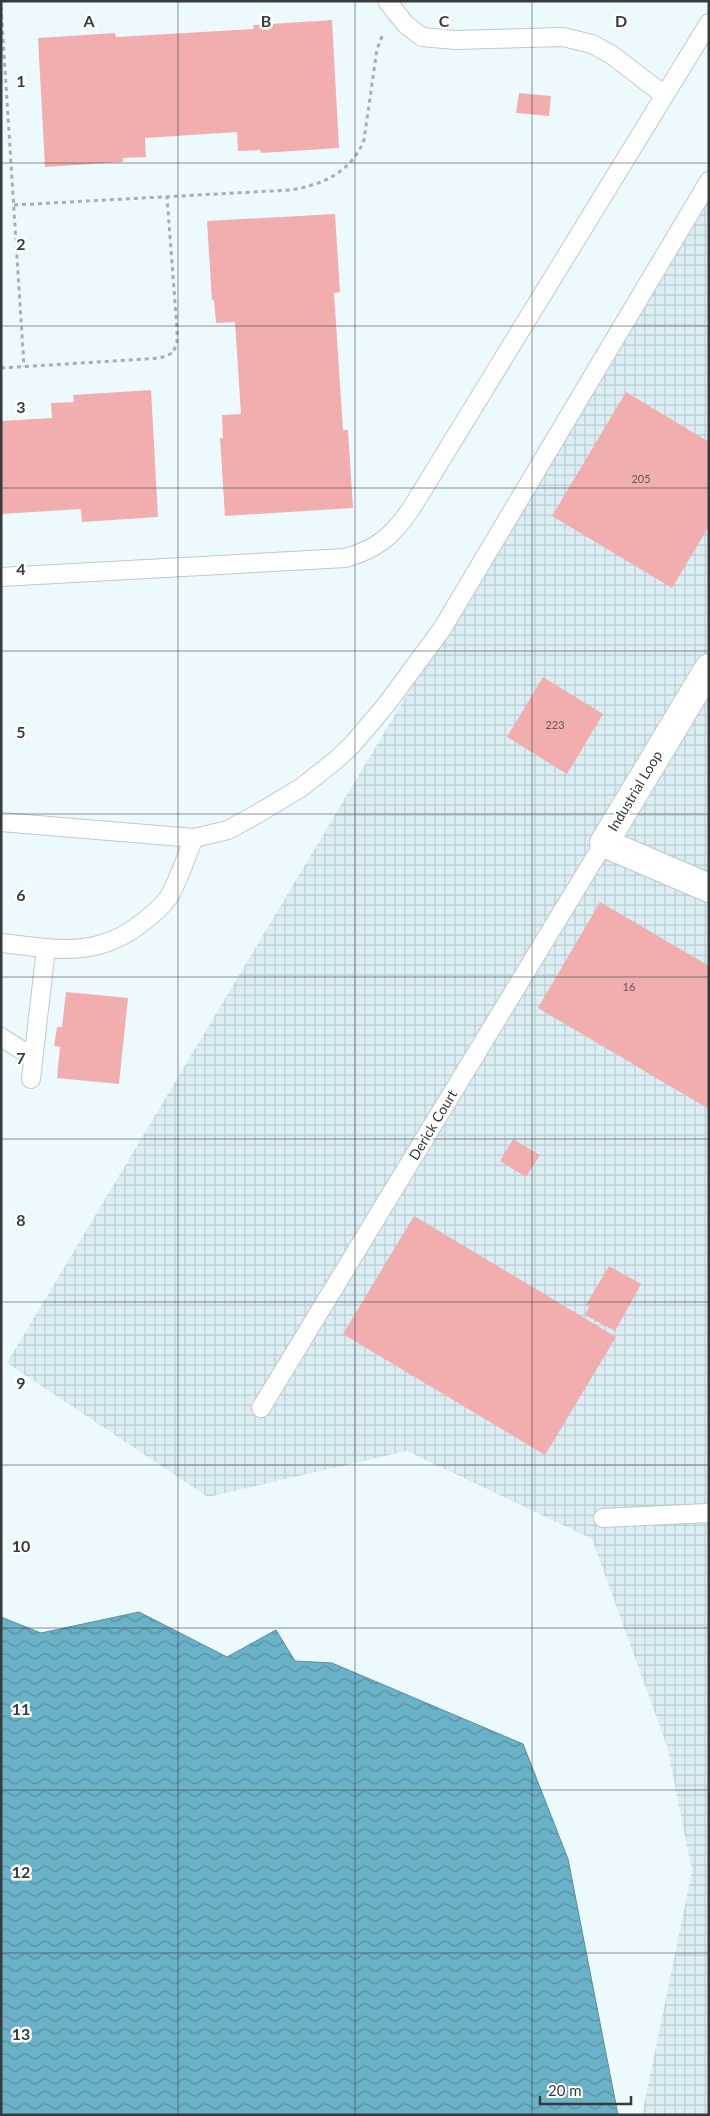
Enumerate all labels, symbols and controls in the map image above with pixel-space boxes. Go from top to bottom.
text: A [82,11,95,30]
text: B [261,11,271,30]
text: C [439,11,450,30]
text: D [615,11,627,30]
text: 1 [16,71,26,90]
text: 2 [16,234,26,253]
text: 3 [16,397,26,416]
house number: 205 [631,472,651,485]
text: 4 [16,559,26,578]
house number: 223 [545,718,565,731]
text: 5 [16,722,26,741]
street label: Industrial Loop [604,747,665,834]
text: 6 [16,885,26,904]
house number: 16 [623,980,635,993]
text: 7 [16,1048,26,1067]
street label: Derick Court [405,1087,460,1163]
text: 8 [16,1210,26,1229]
text: 9 [16,1373,26,1392]
text: 10 [12,1536,30,1555]
text: 11 [12,1699,30,1718]
text: 12 [12,1862,30,1881]
text: 13 [12,2024,30,2043]
scale bar [540,2074,631,2106]
text: 20 m [548,2081,582,2099]

